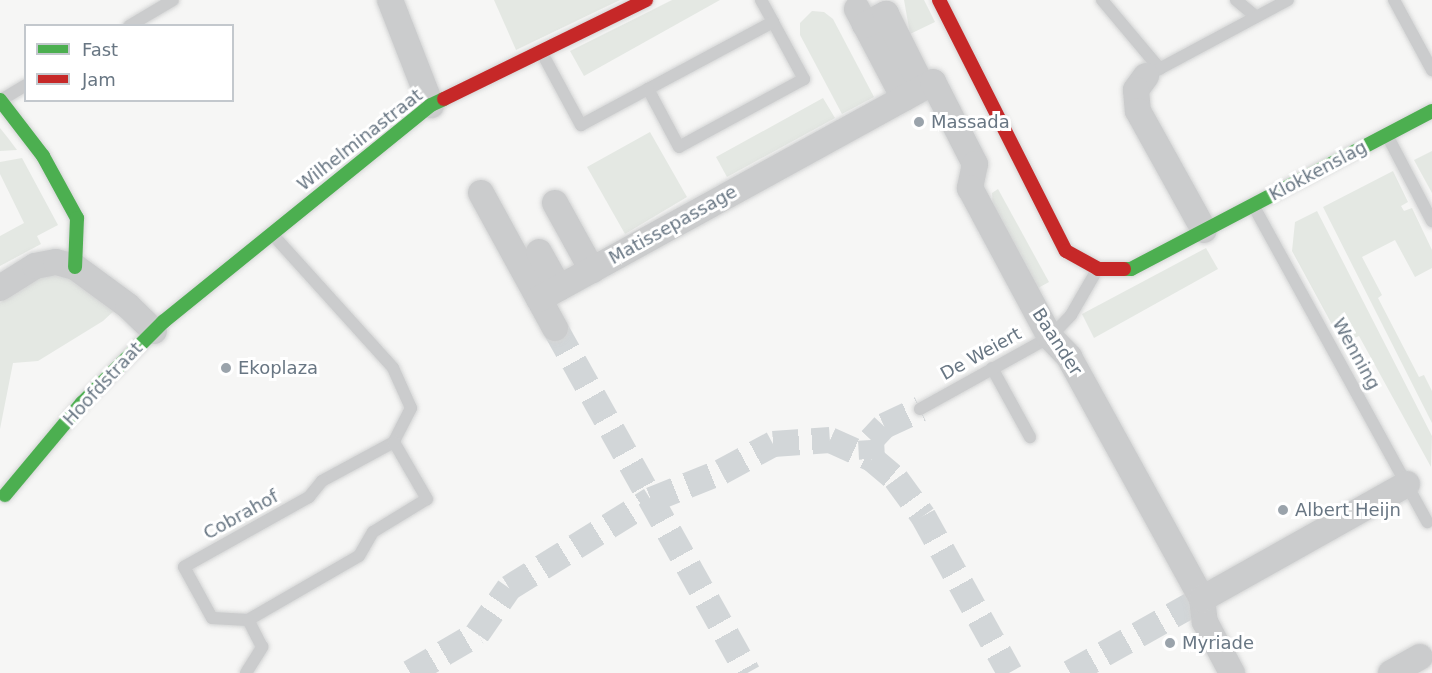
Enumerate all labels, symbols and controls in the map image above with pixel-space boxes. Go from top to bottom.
legend [24,24,234,102]
text: Fast [82,39,118,60]
text: Jam [82,69,116,90]
street label: Wilhelminastraat [293,84,427,196]
place label: Massada [931,111,1010,133]
marker: Massada [912,115,926,129]
street label: Klokkenslag [1266,136,1370,206]
street label: Matissepassage [605,181,741,269]
street label: Baander [1027,304,1087,380]
street label: Wenning [1328,314,1384,394]
street label: De Weiert [937,323,1025,385]
street label: Hoofdstraat [59,338,147,430]
place label: Ekoplaza [238,357,318,379]
marker: Ekoplaza [219,361,233,375]
street label: Cobrahof [200,486,282,544]
place label: Albert Heijn [1295,499,1401,521]
marker: Albert Heijn [1276,503,1290,517]
place label: Myriade [1182,632,1254,654]
marker: Myriade [1163,636,1177,650]

